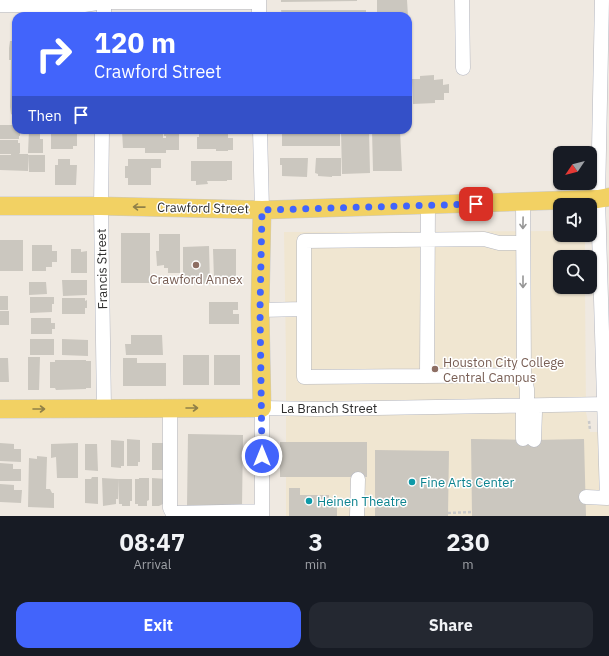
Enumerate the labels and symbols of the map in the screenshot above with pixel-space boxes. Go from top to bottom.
north arrow [553,146,597,190]
pin [459,187,493,221]
street label: Crawford Street [157,199,249,217]
one-way arrow [133,203,146,211]
one-way arrow [519,216,527,229]
street label: Francis Street [93,228,111,310]
marker: Crawford Annex [191,260,201,270]
place label: Crawford Annex [149,271,243,288]
one-way arrow [519,275,527,288]
place label: Houston City College Central Campus [443,354,564,386]
marker: Houston City College Central Campus [430,364,440,374]
street label: La Branch Street [281,400,377,417]
one-way arrow [185,404,198,412]
one-way arrow [32,405,45,413]
position arrow [241,435,283,477]
place label: Fine Arts Center [420,474,514,491]
marker: Fine Arts Center [407,477,417,487]
place label: Heinen Theatre [317,493,407,510]
marker: Heinen Theatre [304,496,314,506]

